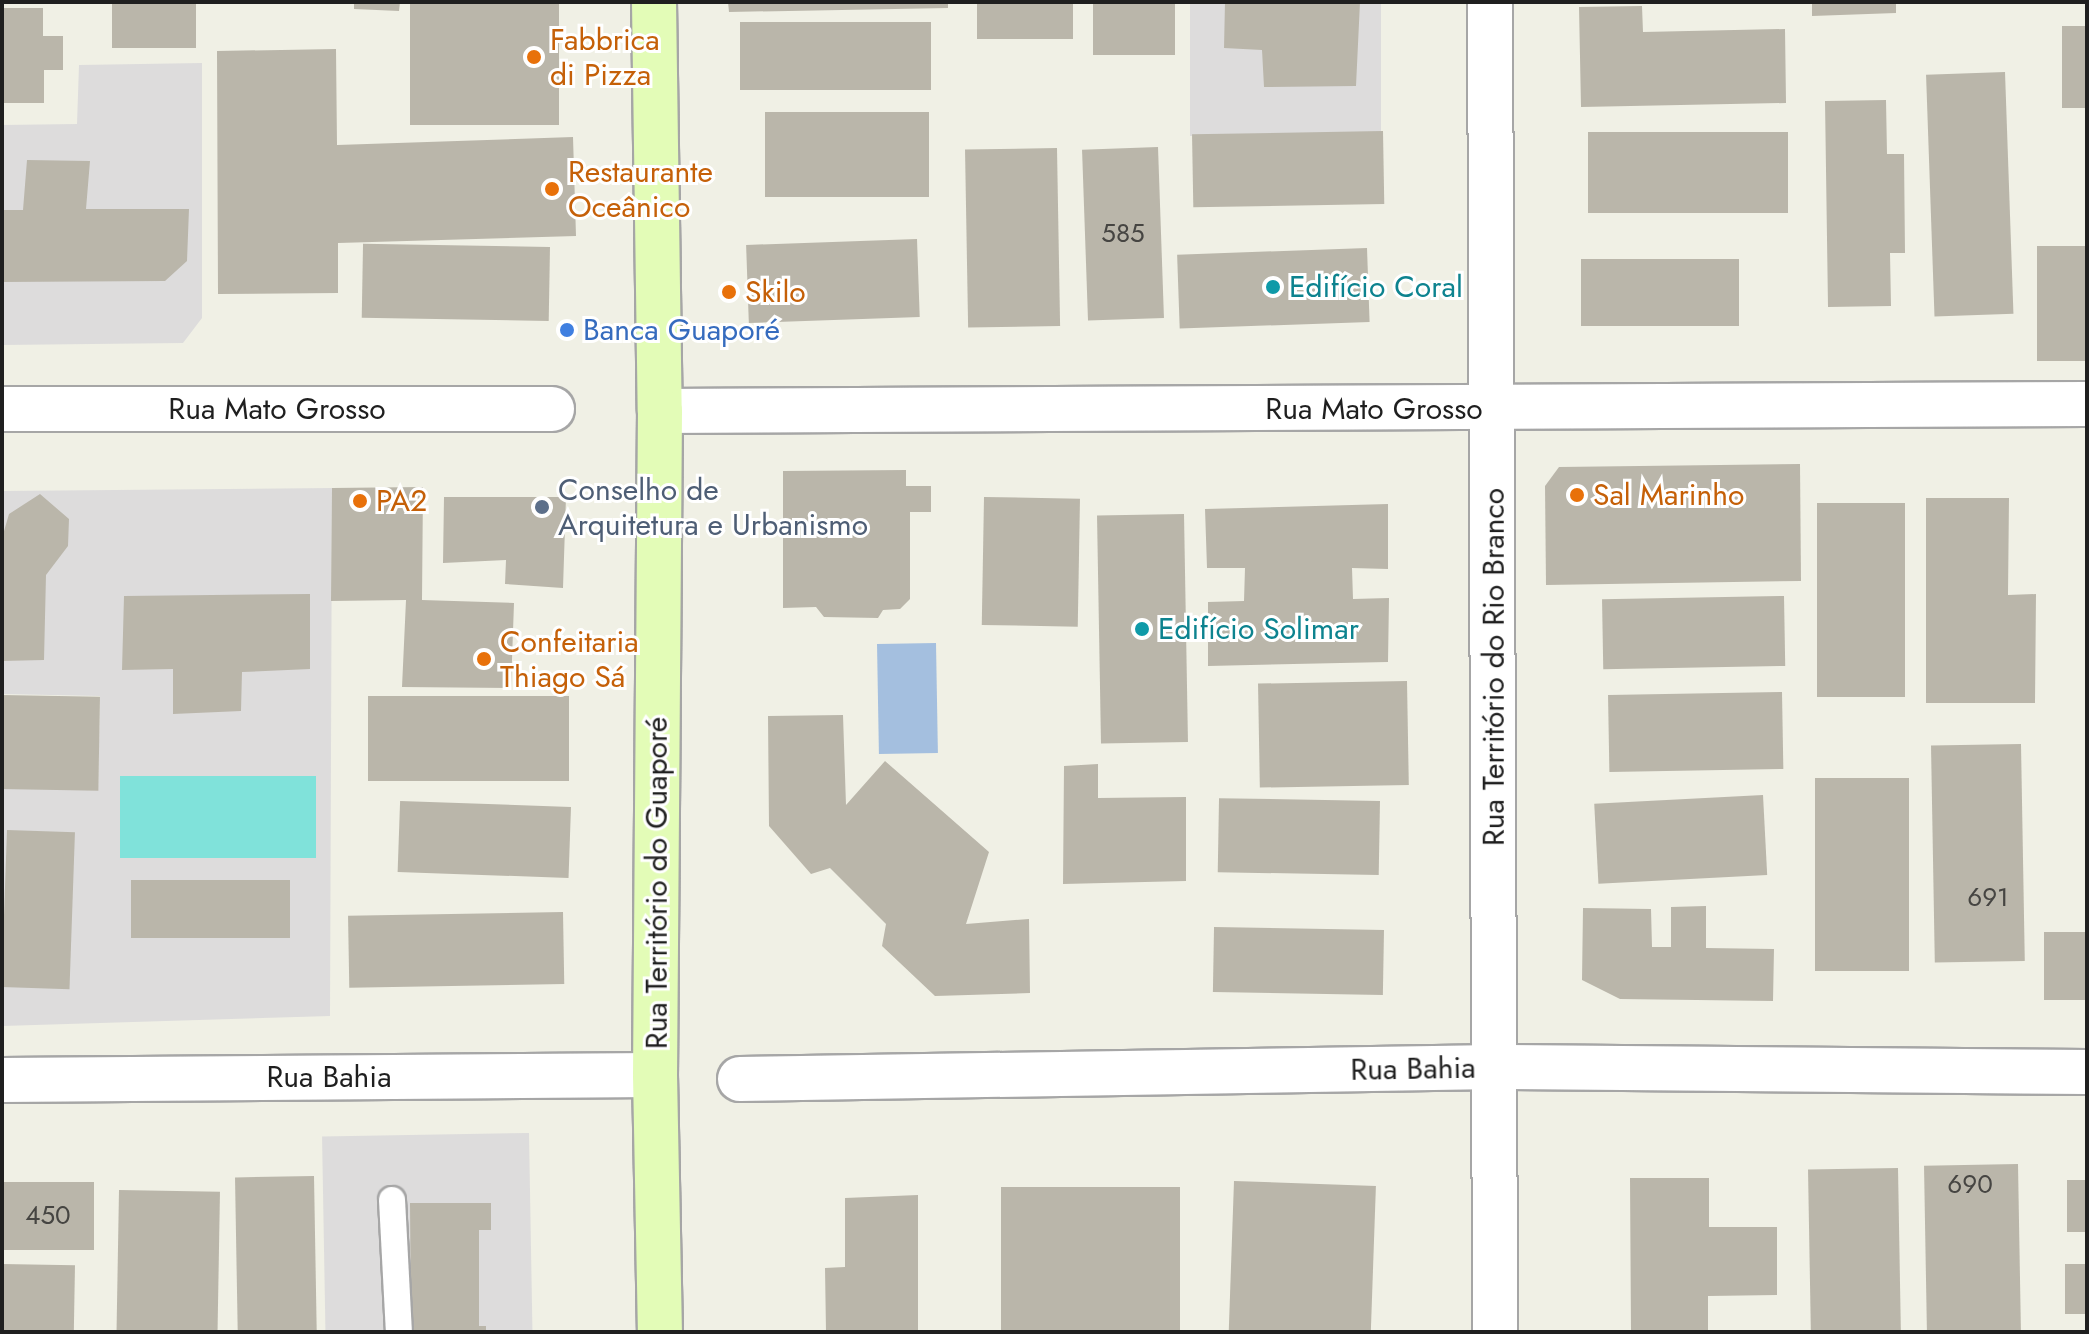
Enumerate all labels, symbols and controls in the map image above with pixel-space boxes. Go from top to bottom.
place label: Fabbrica di Pizza [550,22,660,92]
marker: Fabbrica di Pizza [525,48,543,66]
place label: Restaurante Oceânico [568,154,713,224]
marker: Restaurante Oceânico [543,180,561,198]
house number: 585 [1101,218,1145,250]
place label: Edifício Coral [1289,269,1463,305]
place label: Skilo [745,274,806,310]
marker: Edifício Coral [1264,278,1282,296]
marker: Skilo [720,283,738,301]
place label: Banca Guaporé [583,312,780,348]
marker: Banca Guaporé [558,321,576,339]
street label: Rua Mato Grosso [168,391,386,427]
street label: Rua Mato Grosso [1265,391,1483,427]
place label: Conselho de Arquitetura e Urbanismo [558,472,868,542]
place label: Sal Marinho [1593,477,1744,513]
place label: PA2 [376,483,427,519]
marker: Sal Marinho [1568,486,1586,504]
street label: Rua Território do Rio Branco [1476,488,1512,846]
marker: PA2 [351,492,369,510]
marker: Conselho de Arquitetura e Urbanismo [533,498,551,516]
place label: Edifício Solimar [1158,611,1359,647]
marker: Edifício Solimar [1133,620,1151,638]
place label: Confeitaria Thiago Sá [500,624,639,694]
marker: Confeitaria Thiago Sá [475,650,493,668]
street label: Rua Território do Guaporé [639,717,675,1049]
house number: 691 [1967,882,2009,914]
street label: Rua Bahia [1350,1050,1476,1088]
street label: Rua Bahia [266,1059,392,1095]
house number: 690 [1947,1169,1993,1201]
house number: 450 [25,1200,71,1232]

